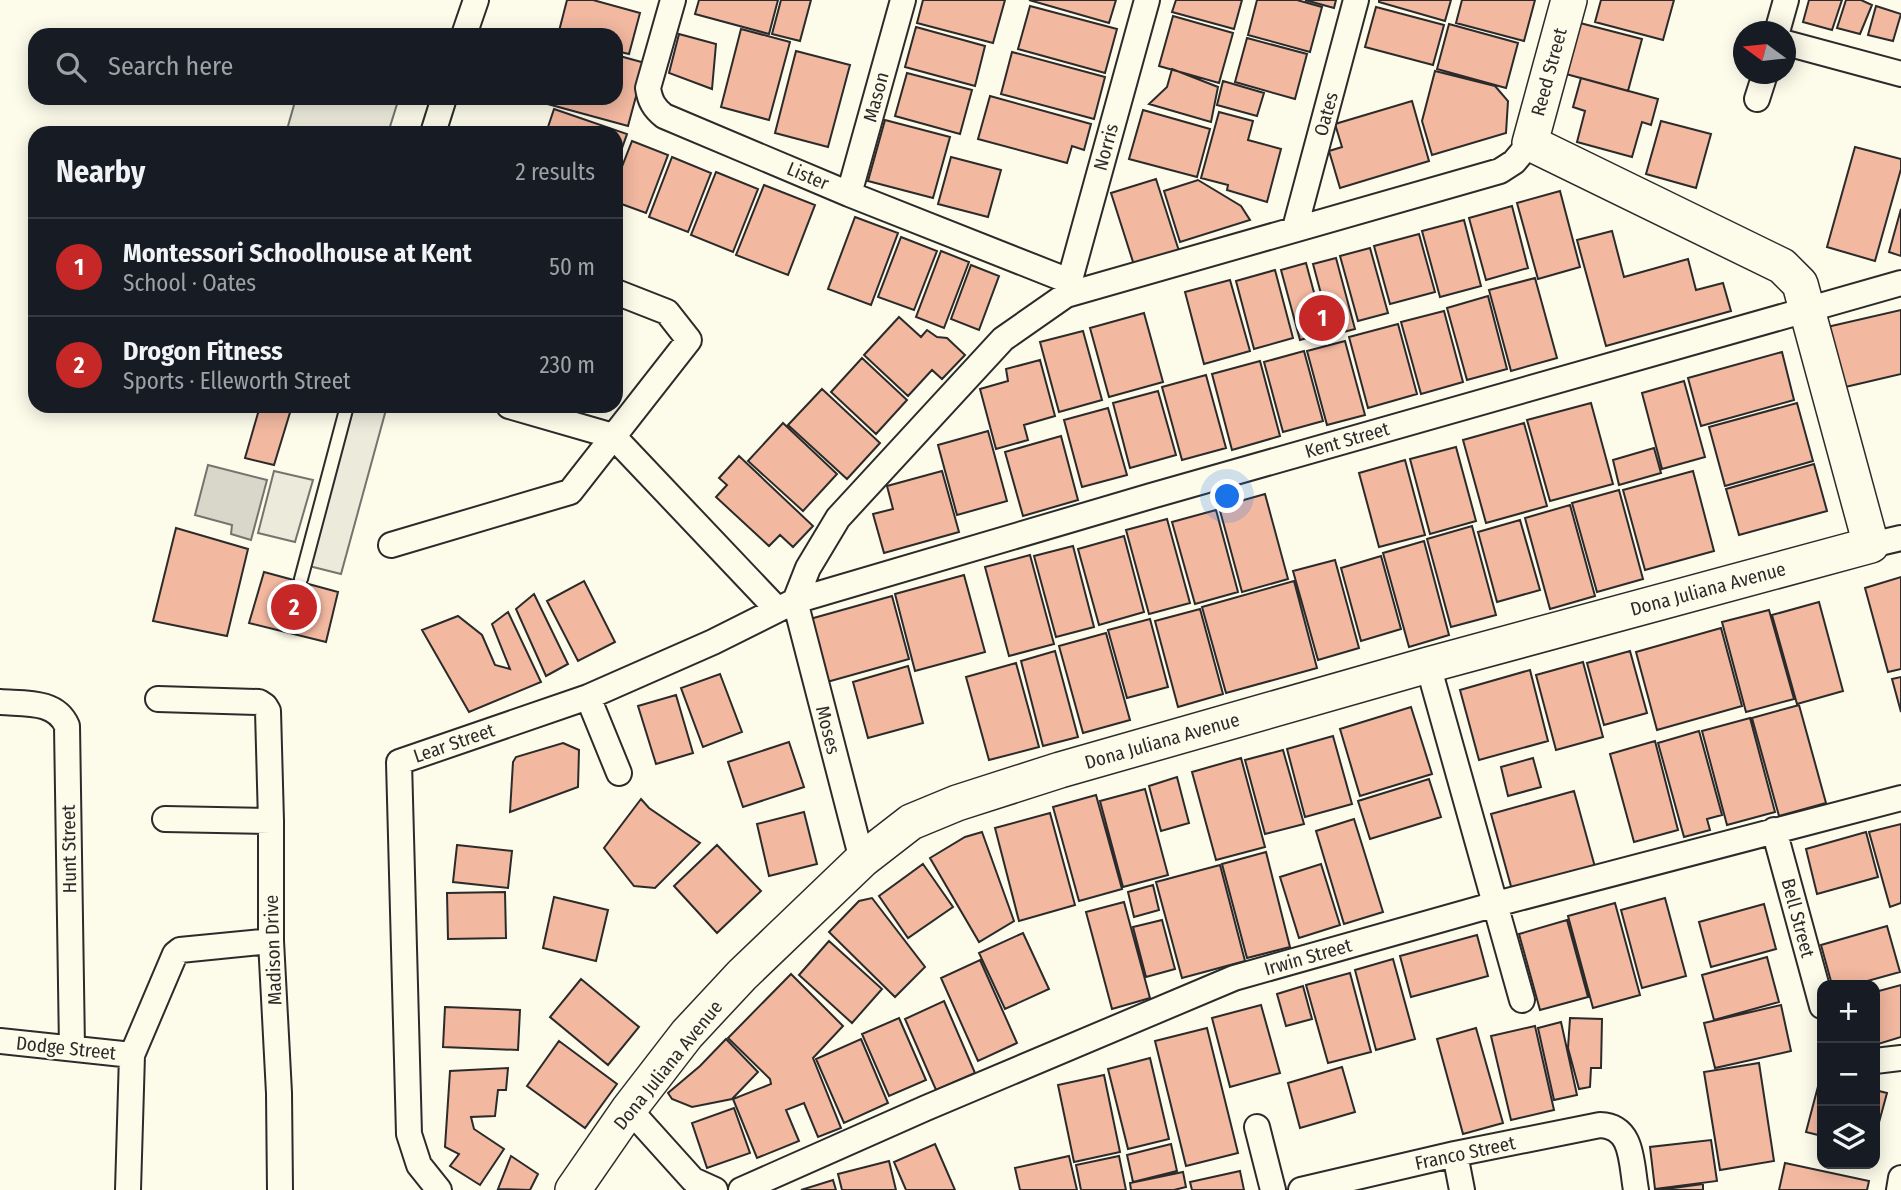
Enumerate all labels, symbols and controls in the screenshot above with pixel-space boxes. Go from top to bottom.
north arrow [1733,21,1796,84]
street label: Reed Street [1526,25,1572,119]
search box [28,28,623,105]
icon: search [52,48,90,86]
text: Search here [108,51,233,82]
street label: Mason [858,69,894,125]
street label: Oates [1309,90,1343,138]
street label: Norris [1089,121,1123,173]
text: Nearby [56,154,145,190]
street label: Lister [784,157,833,195]
text: 2 results [515,158,595,186]
text: Montessori Schoolhouse at Kent [123,238,472,269]
text: 1 [74,253,84,281]
text: 50 m [549,253,595,281]
text: School · Oates [123,269,256,297]
pin: 1 [1299,292,1345,344]
text: Drogon Fitness [123,336,283,367]
text: 2 [74,351,84,379]
text: 230 m [539,351,595,379]
text: Sports · Elleworth Street [123,367,351,395]
street label: Kent Street [1302,417,1393,463]
your location [1210,479,1244,513]
street label: Dona Juliana Avenue [1628,557,1788,621]
pin: 2 [271,581,317,633]
street label: Moses [811,703,845,757]
street label: Dona Juliana Avenue [1082,708,1242,774]
street label: Lear Street [410,718,498,768]
street label: Hunt Street [57,804,81,894]
street label: Bell Street [1776,876,1820,961]
street label: Madison Drive [260,894,286,1006]
street label: Irwin Street [1262,933,1355,980]
map controls [1817,980,1880,1169]
button: + [1817,980,1880,1043]
street label: Dona Juliana Avenue [609,996,727,1134]
street label: Dodge Street [15,1031,118,1065]
button: − [1817,1043,1880,1106]
button: layers [1817,1106,1880,1169]
street label: Franco Street [1413,1131,1518,1175]

